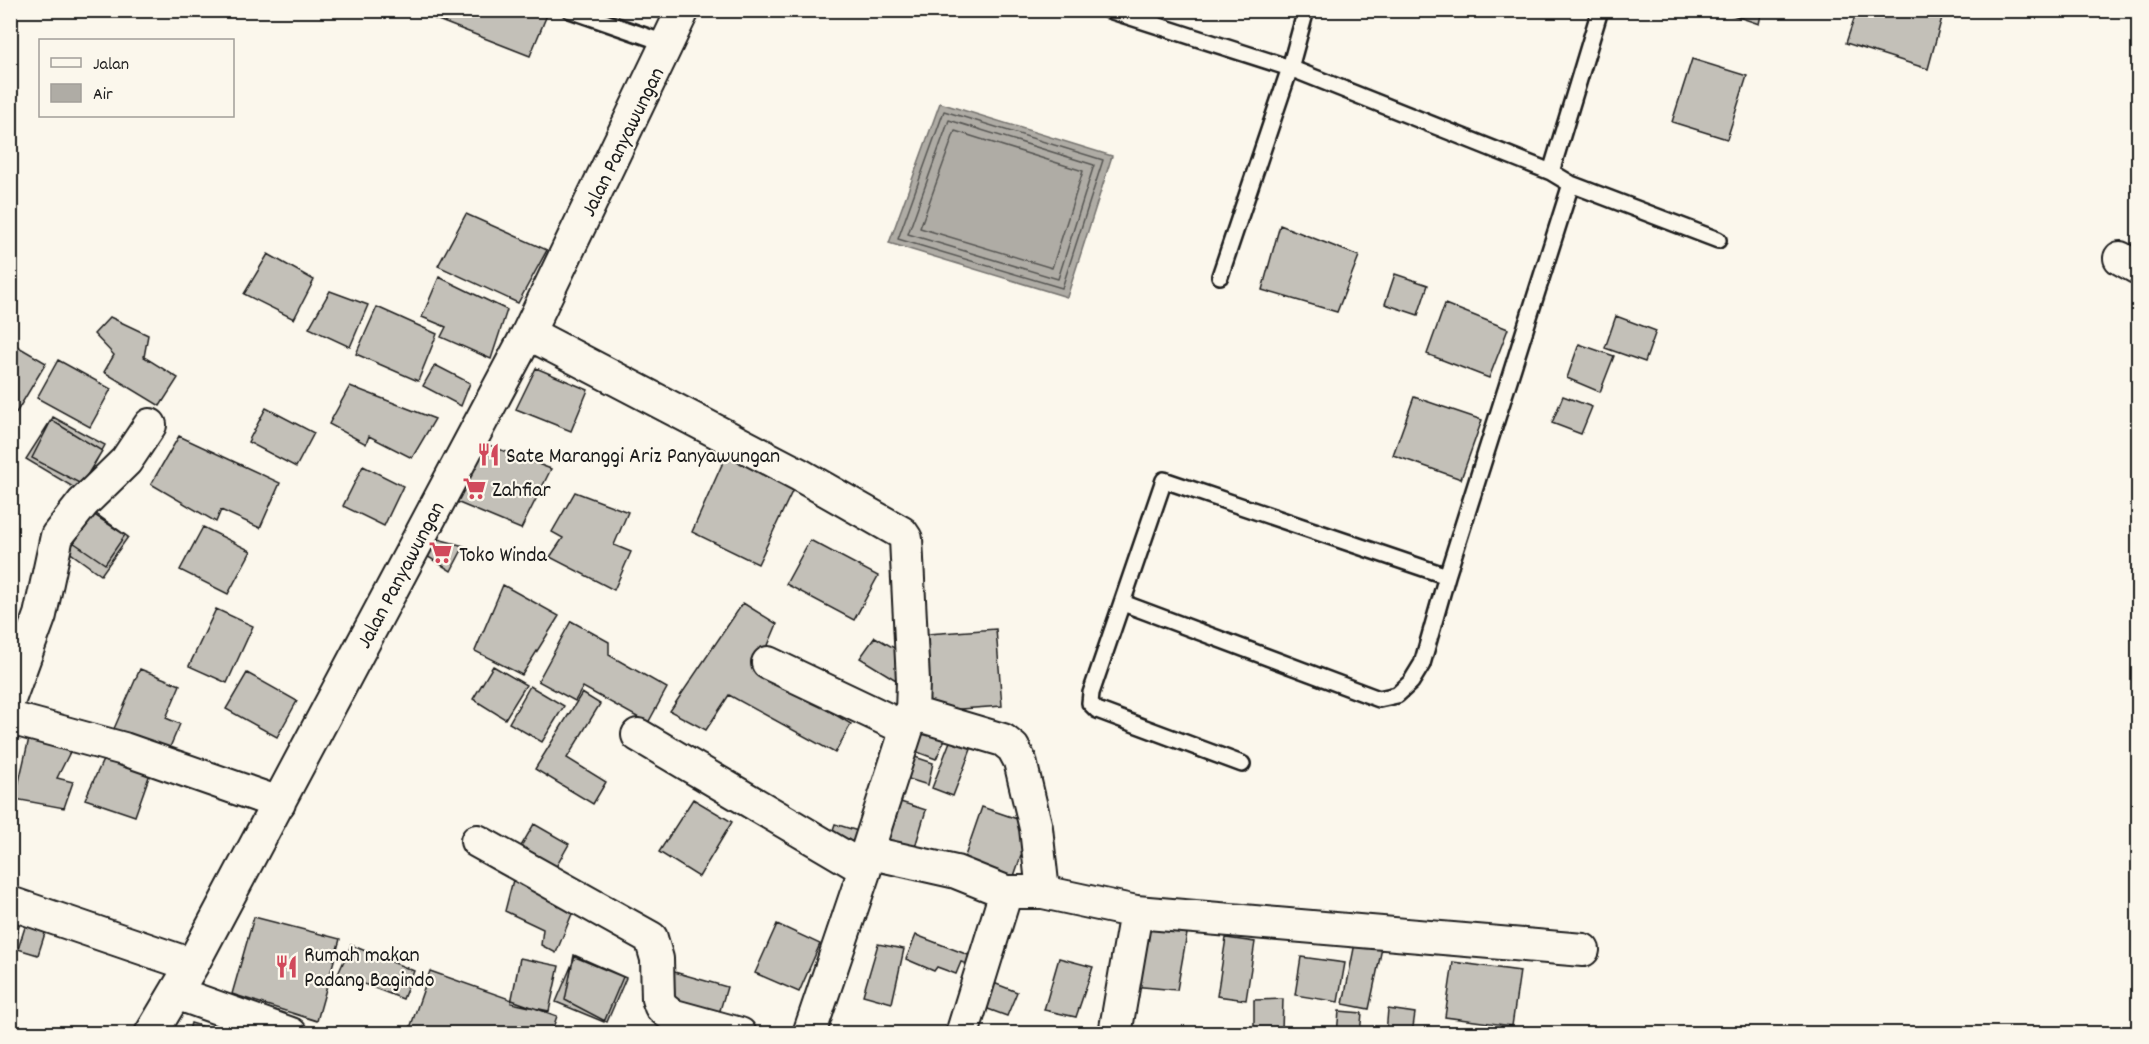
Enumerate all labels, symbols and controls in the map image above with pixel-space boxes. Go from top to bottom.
legend [39,39,234,117]
text: Jalan [93,53,129,78]
street label: Jalan Panyawungan [575,63,674,222]
text: Air [93,83,113,108]
restaurant icon: Sate Maranggi Ariz Panyawungan [475,441,501,467]
place label: Sate Maranggi Ariz Panyawungan [506,442,780,473]
supermarket icon: Zahfiar [461,475,487,501]
place label: Zahfiar [492,476,552,507]
street label: Jalan Panyawungan [350,497,454,655]
supermarket icon: Toko Winda [428,540,454,566]
place label: Toko Winda [459,541,548,572]
place label: Rumah makan Padang Bagindo [304,941,434,997]
restaurant icon: Rumah makan Padang Bagindo [273,953,299,979]

